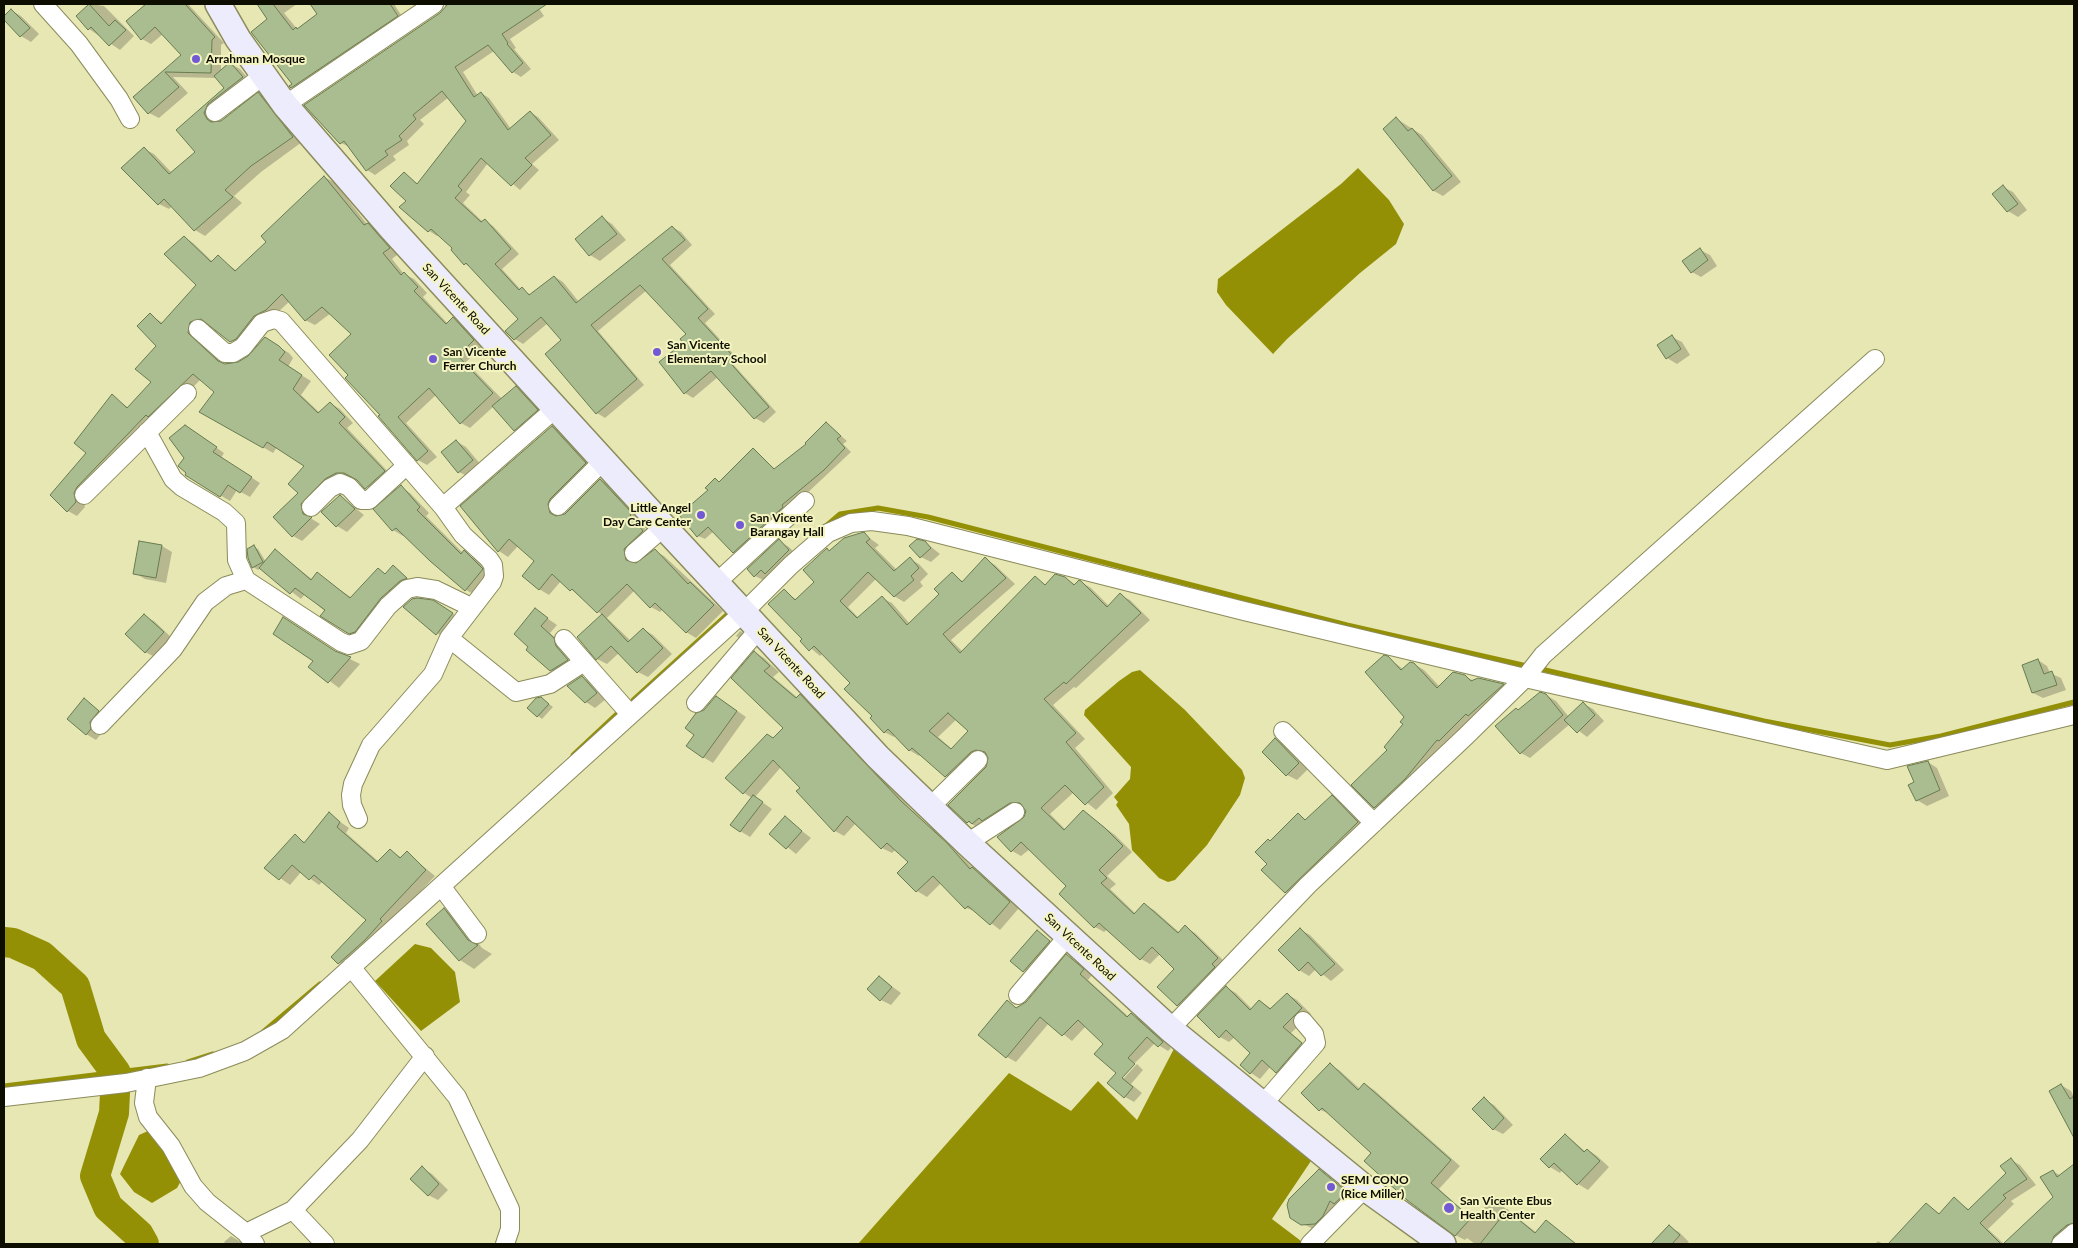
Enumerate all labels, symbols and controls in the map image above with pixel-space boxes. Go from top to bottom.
place label: Arrahman Mosque [206,52,305,66]
marker: Arrahman Mosque [190,53,202,65]
street label: San Vicente Road [419,260,493,338]
place label: San Vicente Elementary School [667,338,767,366]
place label: San Vicente Ferrer Church [443,345,517,373]
marker: San Vicente Elementary School [651,346,663,358]
marker: San Vicente Ferrer Church [427,353,439,365]
place label: Little Angel Day Care Center [603,501,691,529]
marker: Little Angel Day Care Center [695,509,707,521]
place label: San Vicente Barangay Hall [750,511,824,539]
marker: San Vicente Barangay Hall [734,519,746,531]
street label: San Vicente Road [754,624,828,702]
street label: San Vicente Road [1041,910,1119,984]
place label: SEMI CONO (Rice Miller) [1341,1173,1409,1201]
marker: SEMI CONO (Rice Miller) [1325,1181,1337,1193]
place label: San Vicente Ebus Health Center [1460,1194,1552,1222]
marker: San Vicente Ebus Health Center [1442,1201,1456,1215]

